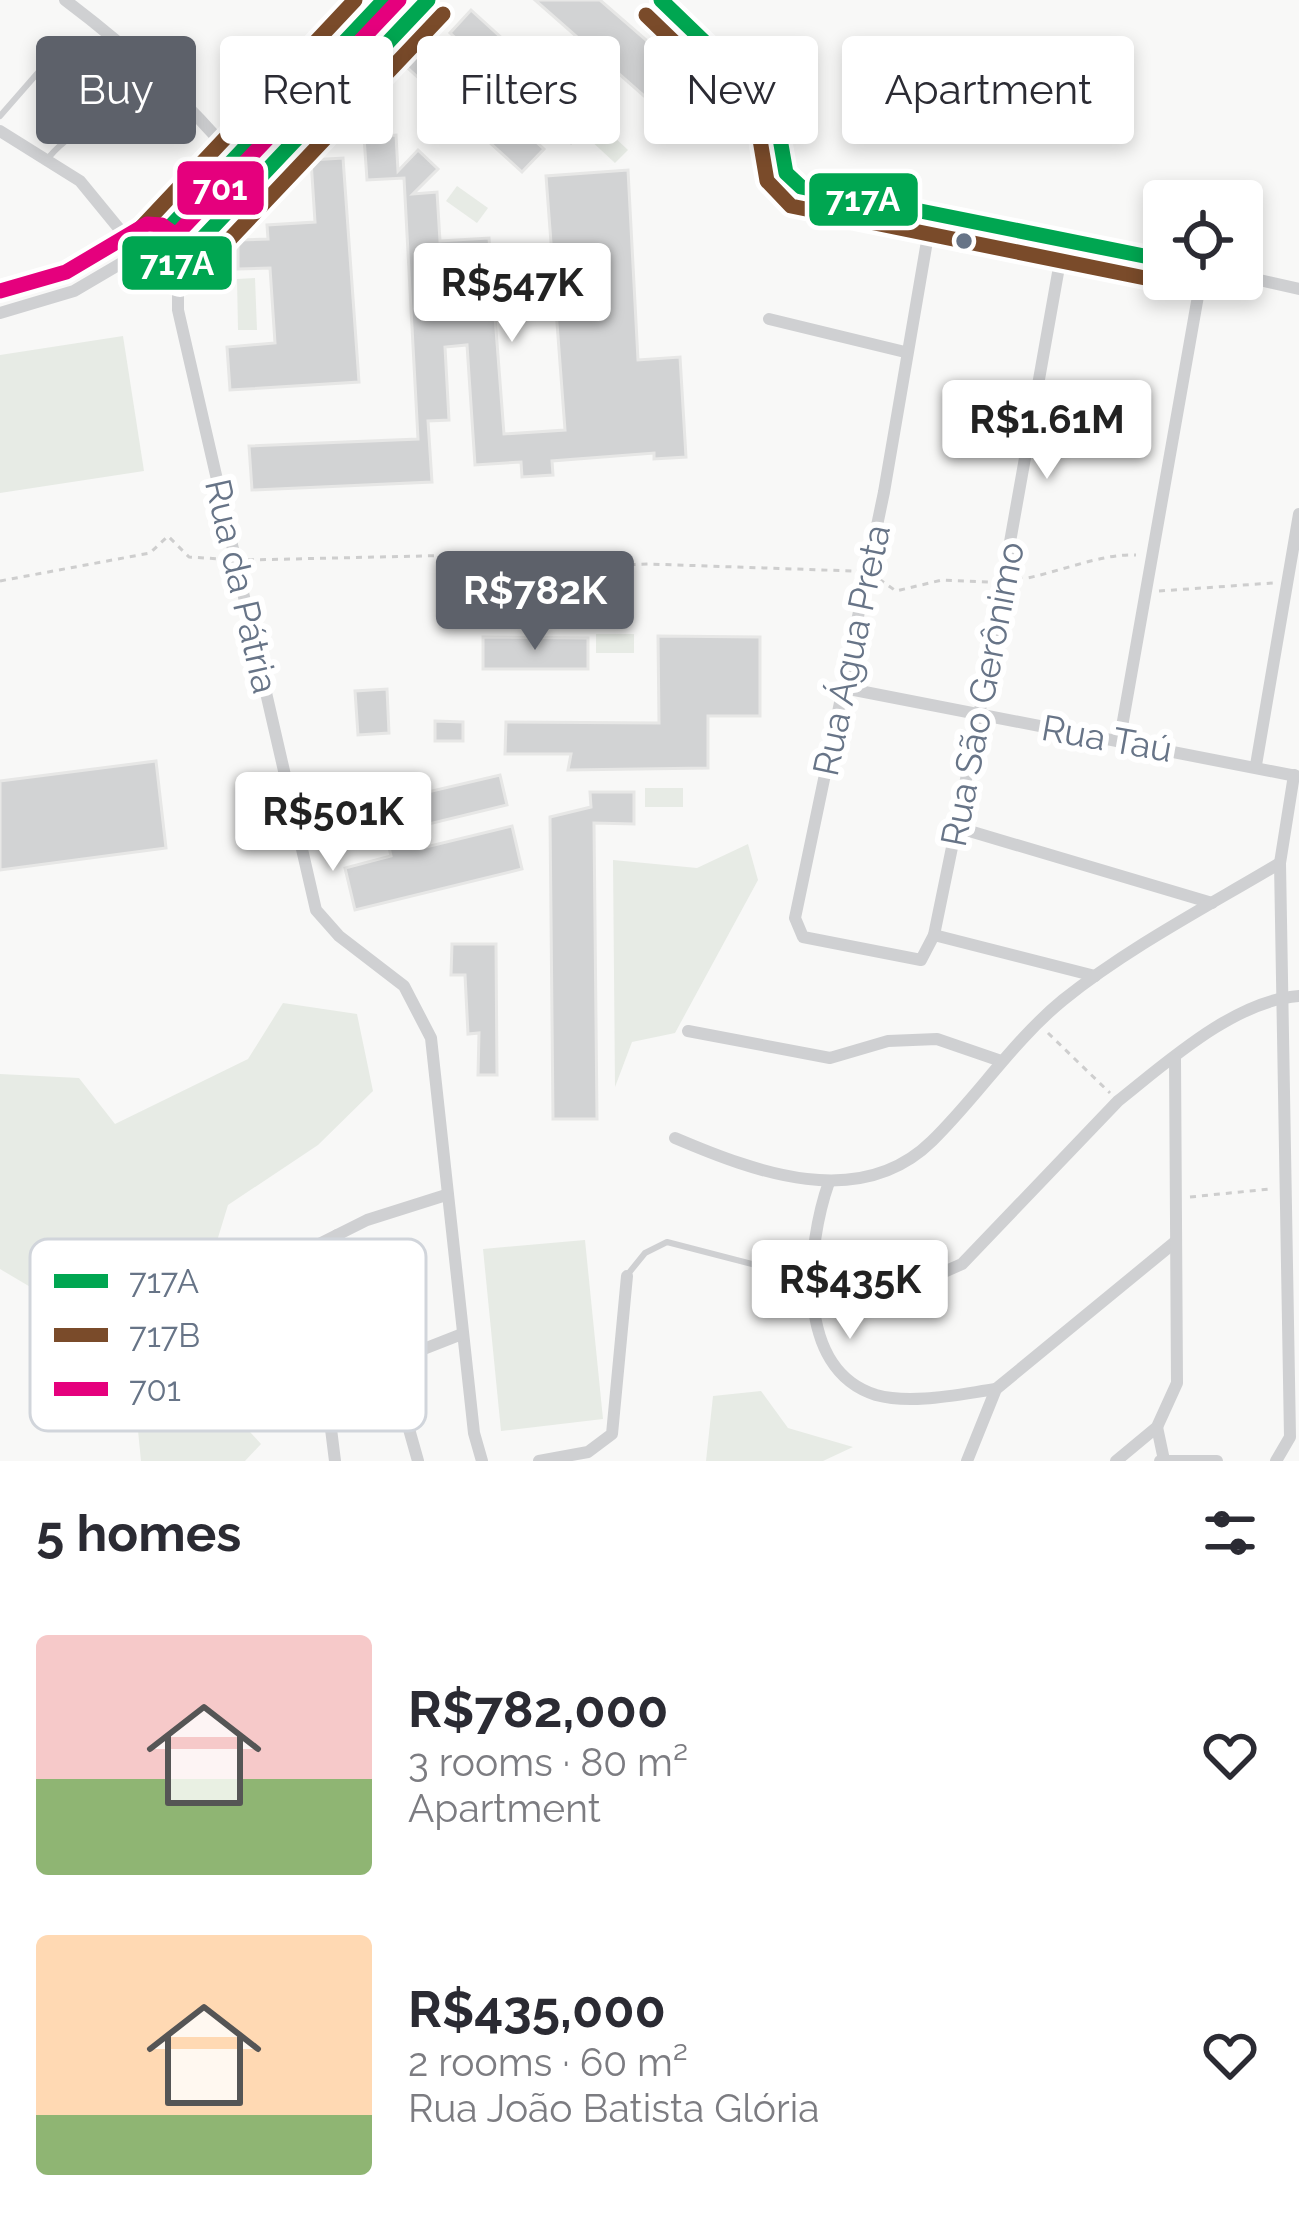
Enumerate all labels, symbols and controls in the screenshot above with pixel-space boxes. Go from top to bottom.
chip: Buy [36,36,196,144]
chip: Rent [220,36,393,144]
chip: Filters [417,36,620,144]
chip: New [644,36,818,144]
chip: Apartment [842,36,1134,144]
line badge: 701 [175,159,266,217]
text: 701 [192,169,248,208]
line badge: 717A [807,171,920,228]
text: 717A [826,180,901,219]
map controls [1143,180,1263,300]
button: locate [1143,180,1263,300]
unlabelled marker [953,230,975,252]
line badge: 717A [120,234,234,292]
pin: R$547K [414,243,610,345]
text: 717A [140,244,215,283]
text: R$547K [441,259,583,305]
pin: R$1.61M [936,380,1158,482]
text: R$1.61M [969,396,1125,442]
street label: Rua da Pátria [197,475,287,697]
street label: Rua Água Preta [804,521,898,779]
street label: Rua São Gerônimo [932,538,1032,850]
pin: R$782K [437,551,633,653]
text: R$782K [463,567,607,613]
street label: Rua Taú [1039,706,1175,770]
pin: R$501K [235,772,431,874]
text: R$501K [262,788,404,834]
legend [30,1239,426,1431]
pin: R$435K [752,1240,948,1342]
text: R$435K [779,1256,921,1302]
text: 717A [129,1262,199,1301]
text: 717B [129,1316,200,1355]
text: 701 [129,1370,181,1409]
icon: filters [1197,1500,1263,1566]
text: 5 homes [36,1503,241,1563]
text: R$782,000 [408,1679,668,1739]
icon: home [132,1683,276,1827]
icon: heart [1197,1722,1263,1788]
text: 3 rooms · 80 m² [408,1739,688,1785]
text: Apartment [408,1785,601,1831]
text: R$435,000 [408,1979,666,2039]
icon: home [132,1983,276,2127]
icon: heart [1197,2022,1263,2088]
text: 2 rooms · 60 m² [408,2039,688,2085]
text: Rua João Batista Glória [408,2085,819,2131]

